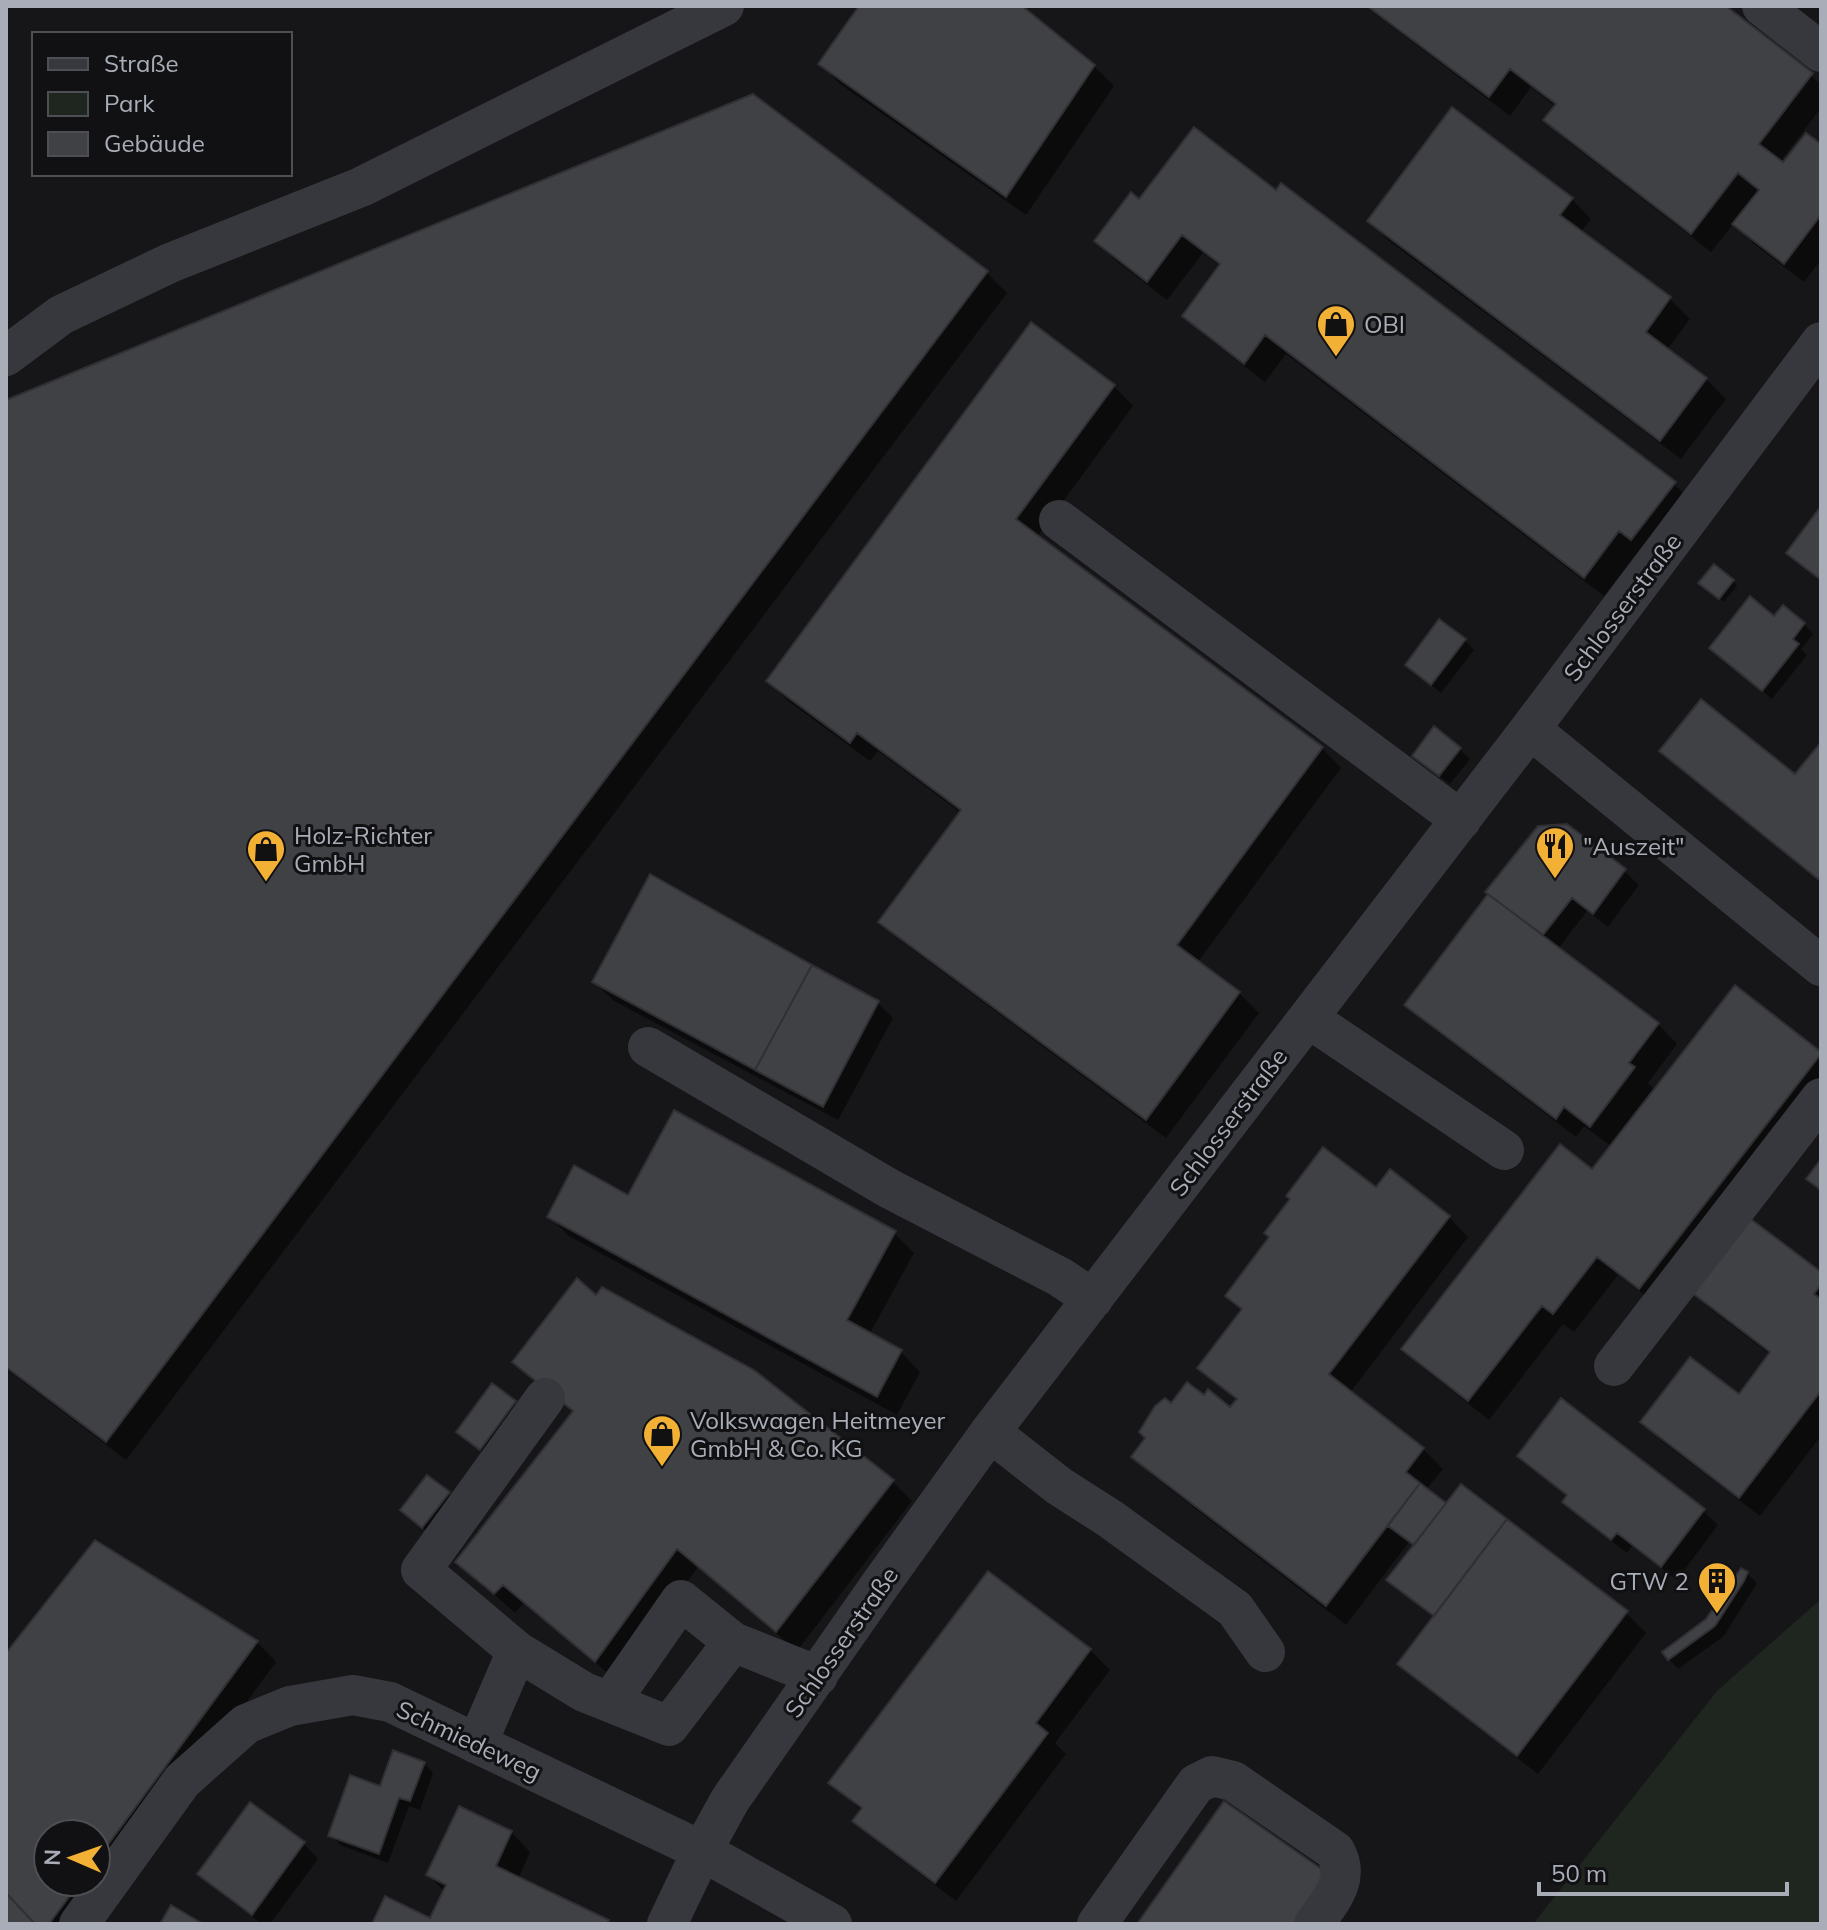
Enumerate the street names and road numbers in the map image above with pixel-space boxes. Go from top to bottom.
street label: Schlosserstraße [1557,527,1687,687]
street label: Schlosserstraße [1163,1042,1293,1202]
street label: Schlosserstraße [778,1561,904,1723]
street label: Schmiedeweg [392,1693,546,1787]

